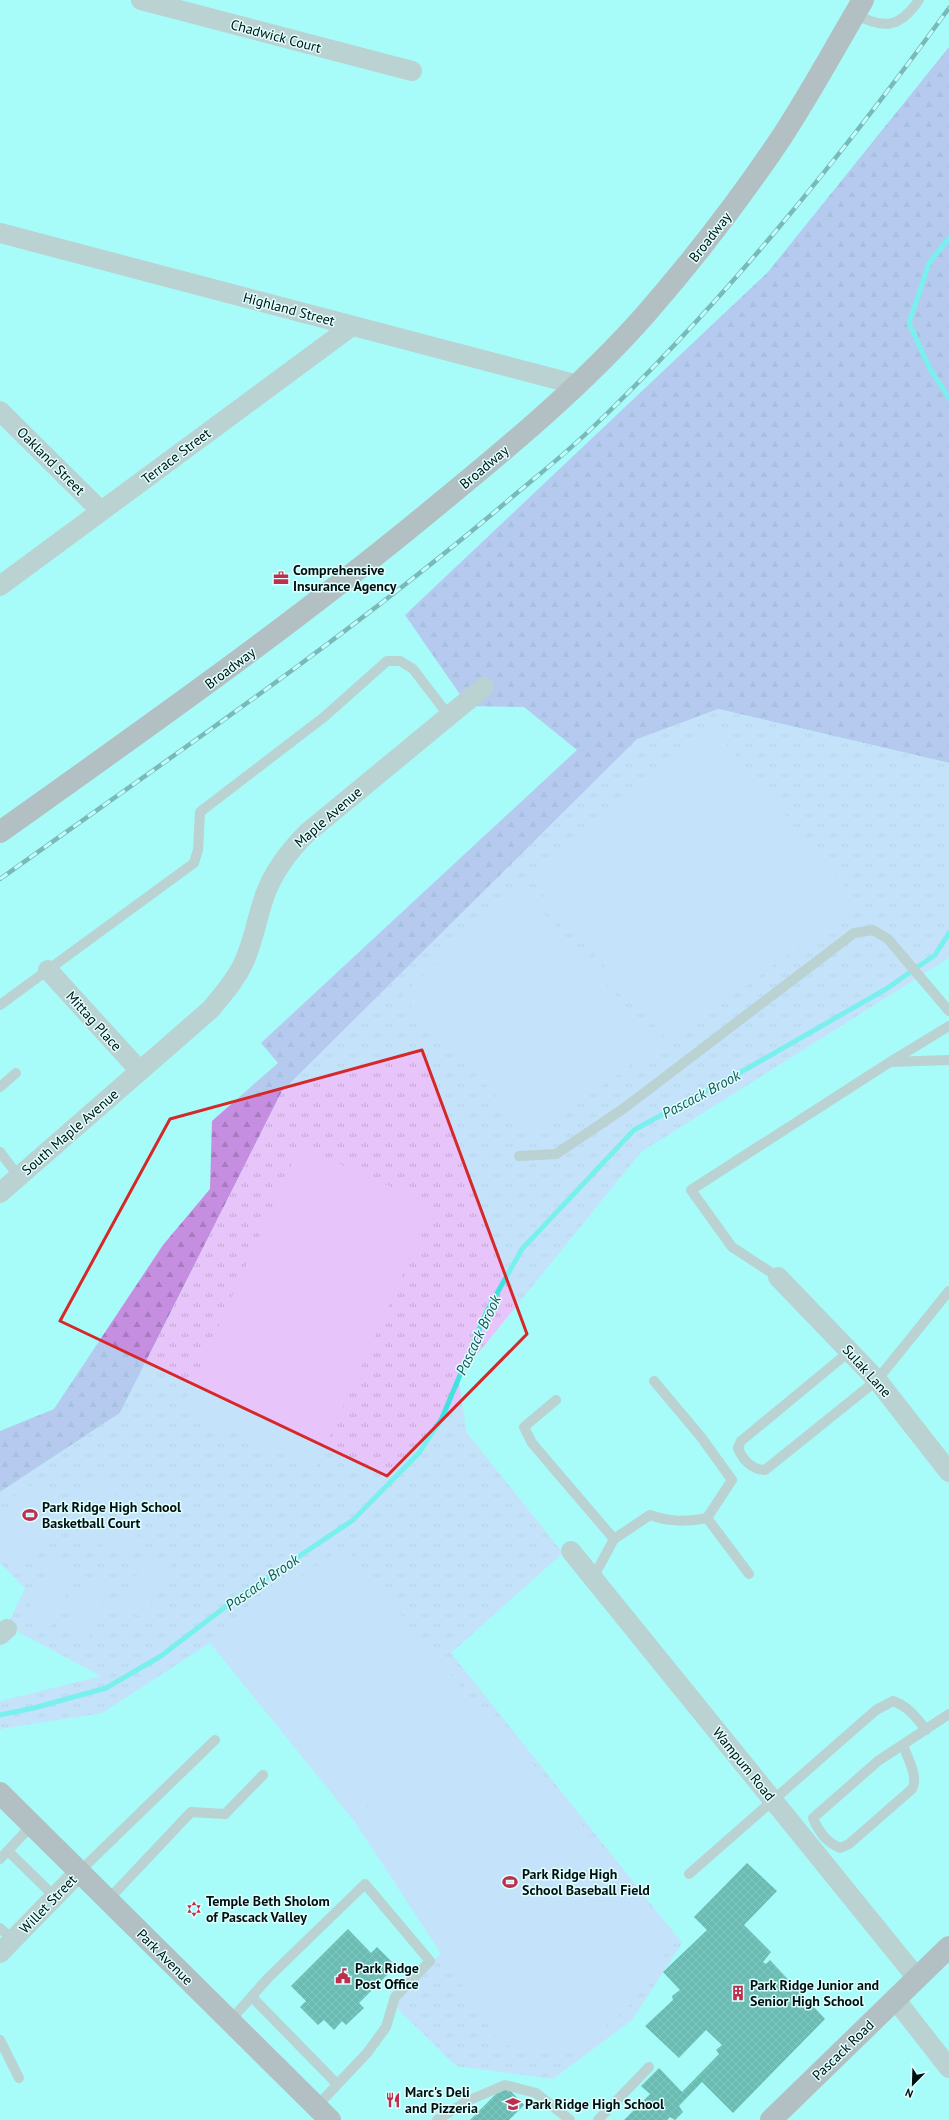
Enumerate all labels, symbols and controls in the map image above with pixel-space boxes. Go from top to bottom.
street label: Chadwick Court [229,15,323,57]
street label: Broadway [685,208,735,266]
street label: Highland Street [241,288,337,330]
street label: Oakland Street [13,423,89,499]
street label: Terrace Street [138,424,214,488]
street label: Broadway [456,441,513,493]
place label: Comprehensive Insurance Agency [293,561,397,595]
office icon: Comprehensive Insurance Agency [272,569,290,587]
street label: Broadway [201,643,259,693]
street label: Maple Avenue [290,783,366,851]
street label: Mittag Place [62,987,126,1055]
water label: Pascack Brook [659,1065,745,1123]
street label: South Maple Avenue [18,1085,122,1179]
water label: Pascack Brook [451,1291,505,1378]
street label: Sulak Lane [839,1341,895,1401]
place label: Park Ridge High School Basketball Court [42,1498,182,1532]
sports icon: Park Ridge High School Basketball Court [21,1506,39,1524]
water label: Pascack Brook [221,1549,304,1614]
street label: Wampum Road [709,1724,779,1804]
place label: Park Ridge High School Baseball Field [522,1865,650,1899]
street label: Willet Street [16,1871,81,1937]
sports icon: Park Ridge High School Baseball Field [501,1873,519,1891]
place label: Temple Beth Sholom of Pascack Valley [206,1892,330,1926]
synagogue icon: Temple Beth Sholom of Pascack Valley [185,1900,203,1918]
street label: Park Avenue [133,1925,197,1989]
place label: Park Ridge Post Office [355,1959,419,1993]
public building icon: Park Ridge Post Office [334,1967,352,1985]
place label: Park Ridge Junior and Senior High School [750,1976,879,2010]
building icon: Park Ridge Junior and Senior High School [729,1984,747,2002]
street label: Pascack Road [808,2016,878,2084]
north arrow [893,2064,933,2104]
place label: Marc's Deli and Pizzeria [405,2083,478,2117]
text: N [903,2085,915,2101]
restaurant icon: Marc's Deli and Pizzeria [384,2091,402,2109]
school or university icon: Park Ridge High School [504,2095,522,2113]
place label: Park Ridge High School [525,2095,665,2113]

